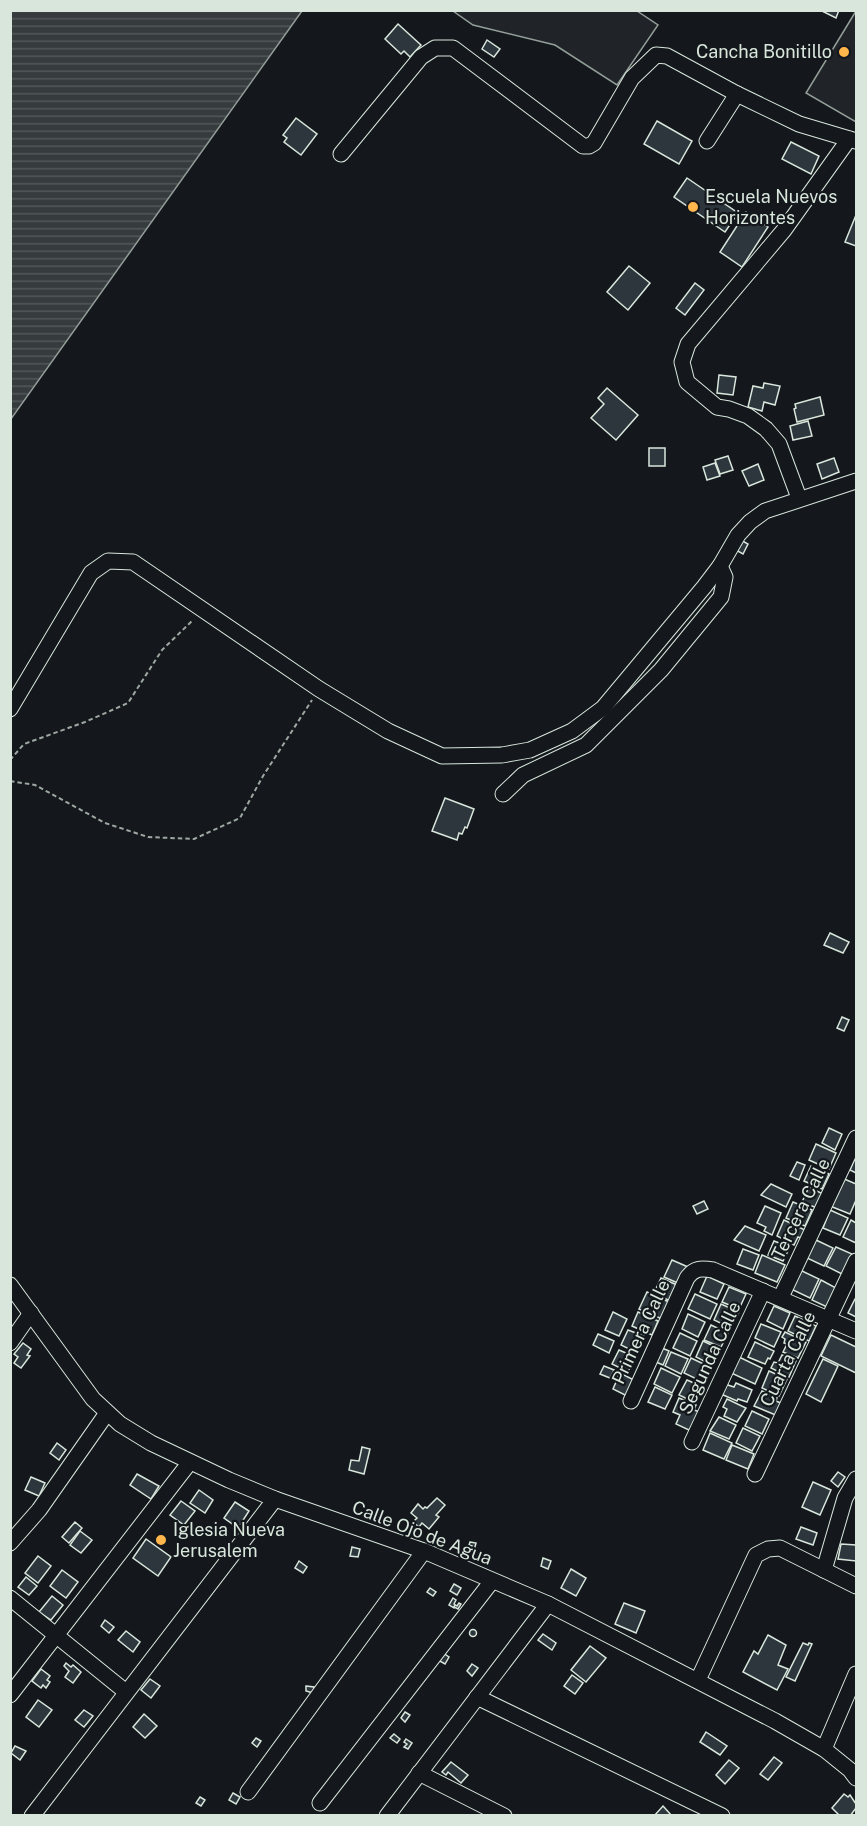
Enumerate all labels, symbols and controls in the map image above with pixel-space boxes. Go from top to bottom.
place label: Cancha Bonitillo [696,41,832,62]
marker: Cancha Bonitillo [837,45,851,59]
place label: Escuela Nuevos Horizontes [705,186,837,228]
marker: Escuela Nuevos Horizontes [686,200,700,214]
street label: Tercera Calle [767,1155,834,1263]
street label: Primera Calle [607,1276,674,1387]
street label: Segunda Calle [674,1298,745,1417]
street label: Cuarta Calle [755,1308,820,1410]
street label: Calle Ojo de Agua [349,1496,495,1569]
place label: Iglesia Nueva Jerusalem [173,1519,285,1561]
marker: Iglesia Nueva Jerusalem [154,1533,168,1547]

